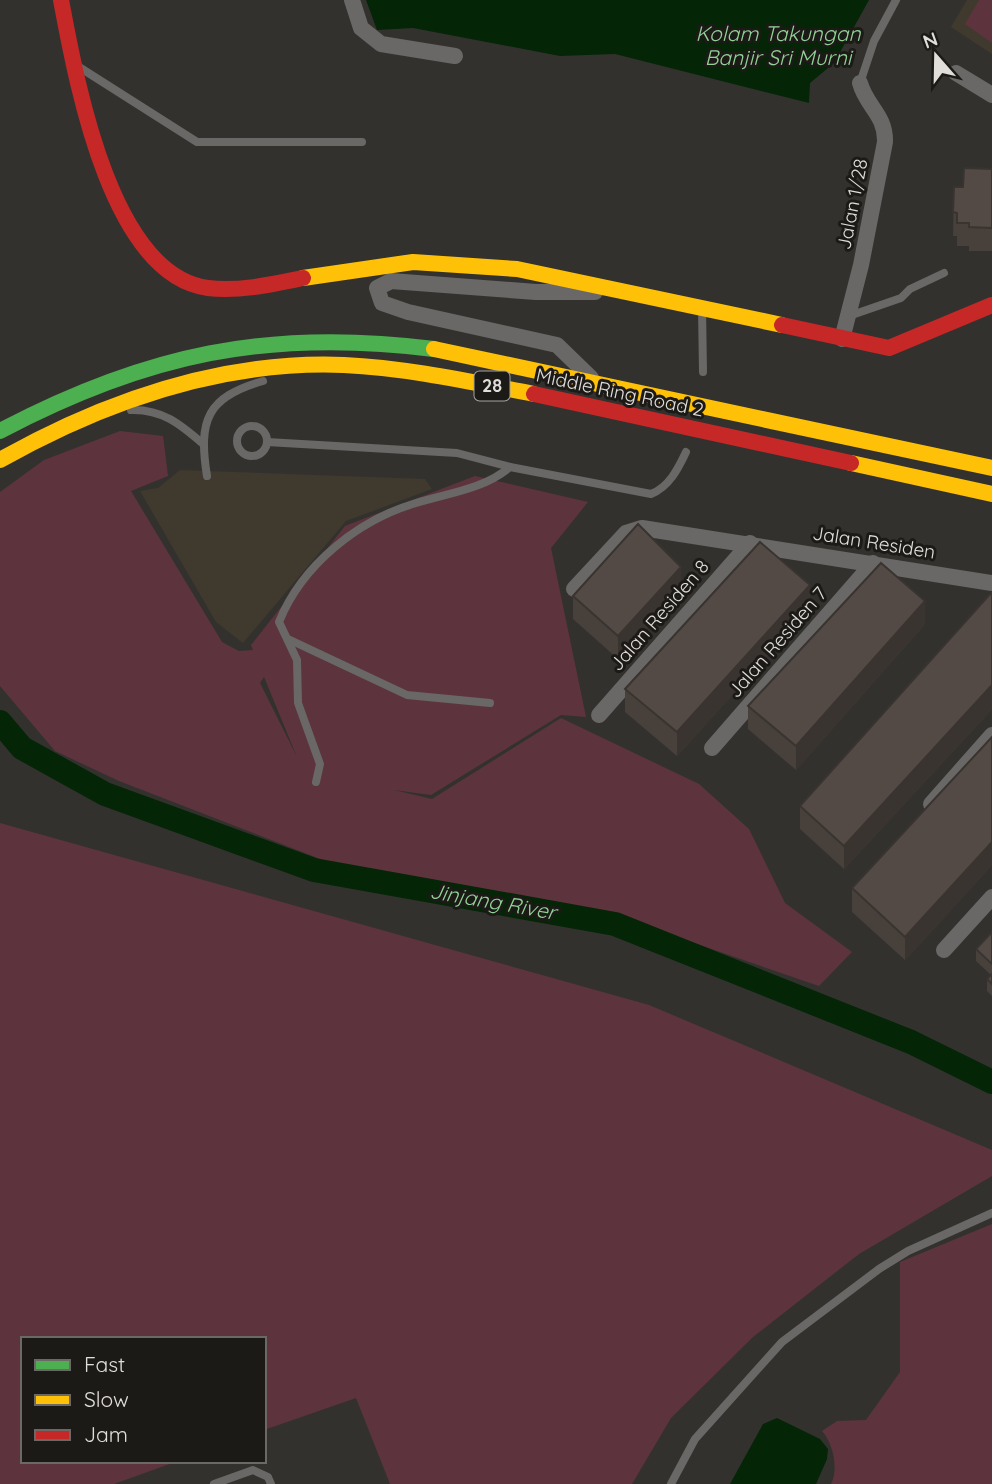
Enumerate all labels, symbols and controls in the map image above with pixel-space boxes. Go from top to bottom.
water label: Kolam Takungan Banjir Sri Murni [695,20,861,70]
north arrow [901,21,971,91]
text: N [920,26,941,54]
street label: Jalan 1/28 [831,156,873,252]
street label: Middle Ring Road 2 [534,363,706,421]
road number: 28 [475,372,510,400]
street label: Jalan Residen [811,520,937,564]
street label: Jalan Residen 8 [604,554,714,676]
street label: Jalan Residen 7 [722,582,832,702]
water label: Jinjang River [428,877,561,925]
legend [21,1337,266,1463]
text: Fast [84,1351,125,1377]
text: Slow [84,1386,129,1412]
text: Jam [84,1421,128,1447]

